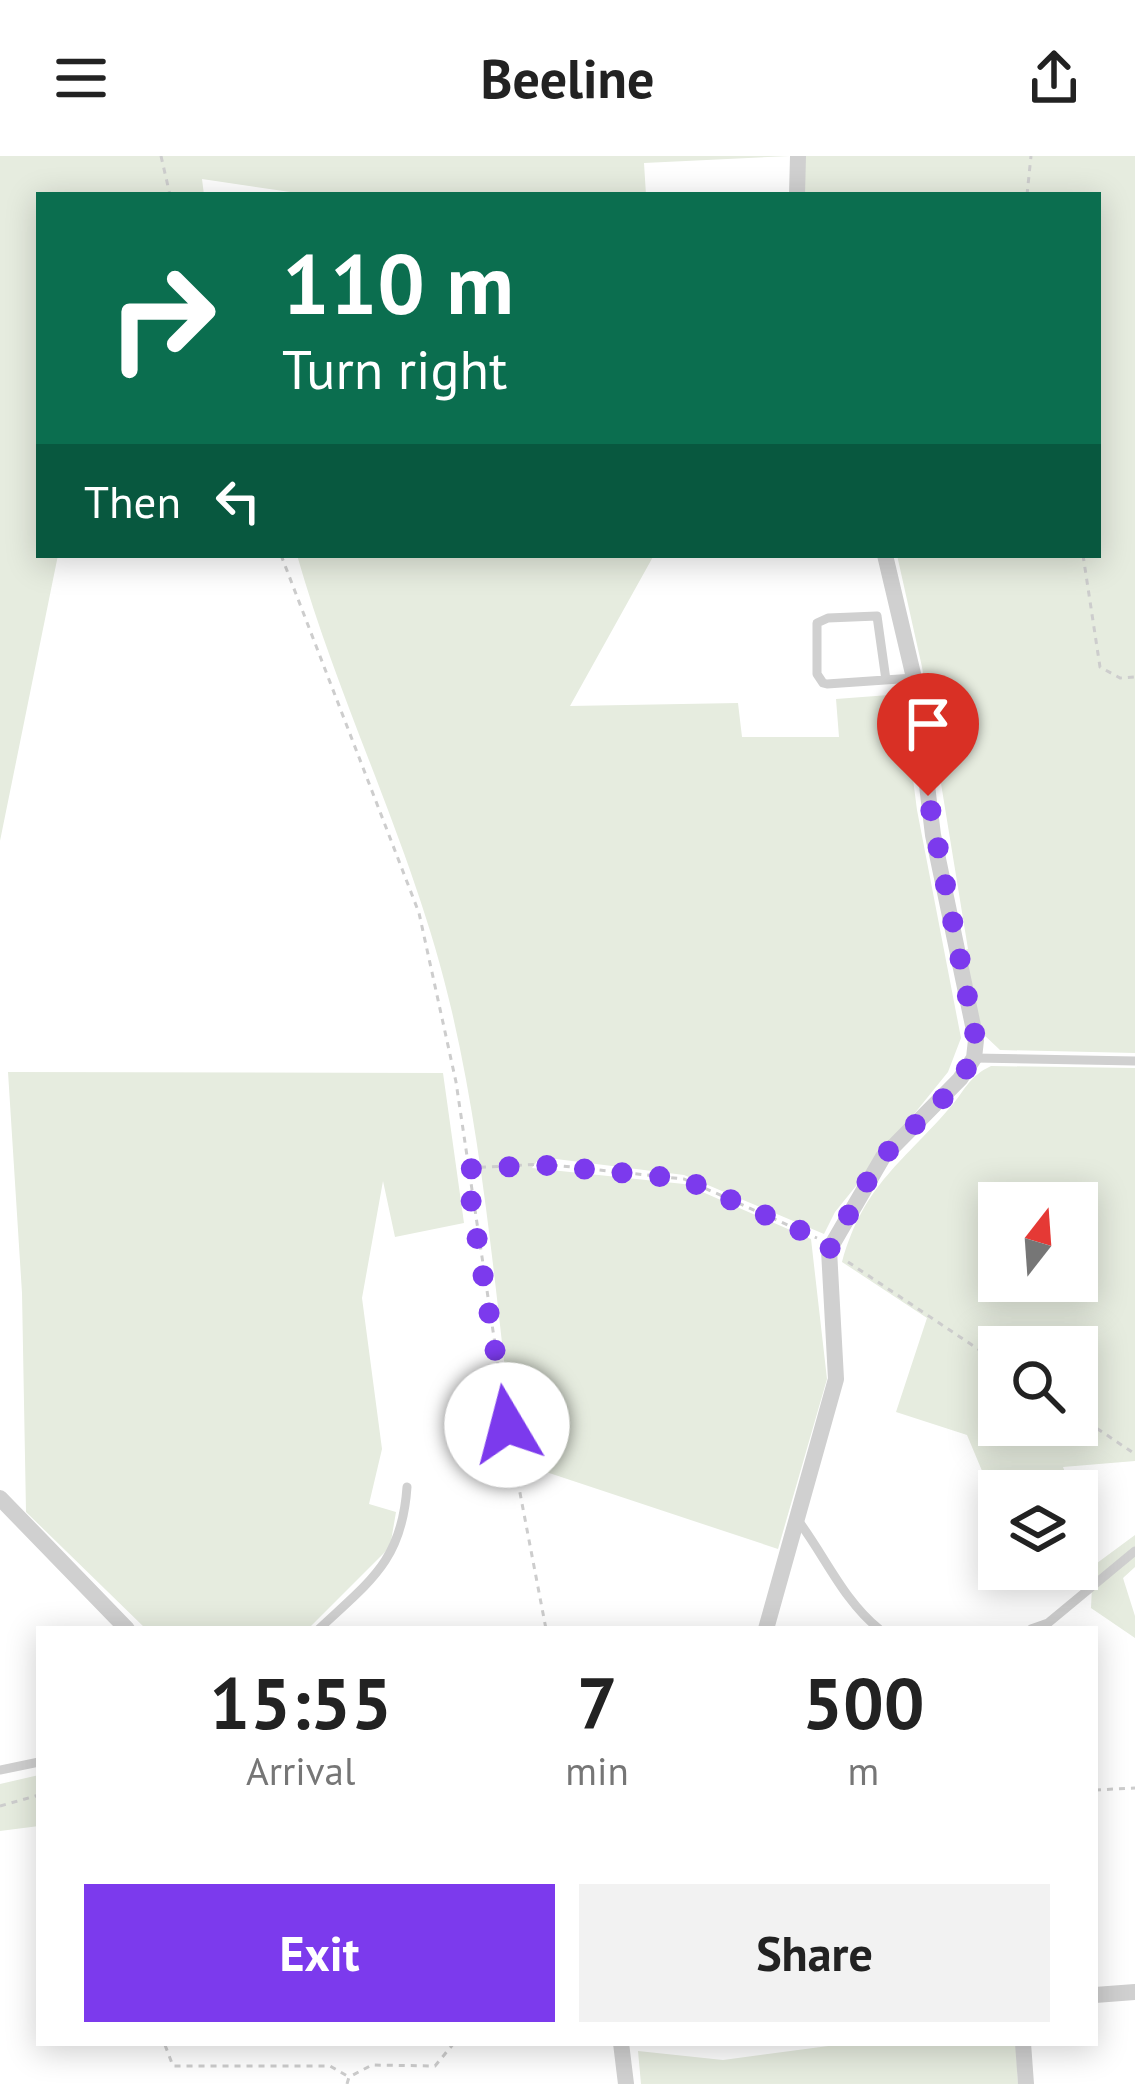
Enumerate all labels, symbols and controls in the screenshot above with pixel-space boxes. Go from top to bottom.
text: Beeline [481,43,654,113]
icon: menu [48,45,114,111]
icon: share [1021,45,1087,111]
text: 110 m [282,228,514,337]
icon: right [84,240,240,396]
text: Turn right [282,334,507,404]
icon: left [205,468,271,534]
text: Then [84,472,181,530]
pin [877,673,979,796]
icon: arrive [895,691,961,757]
north arrow [978,1182,1098,1302]
map controls [978,1182,1098,1590]
button: search [978,1326,1098,1446]
position arrow [444,1362,570,1488]
button: layers [978,1470,1098,1590]
text: 15:55 [209,1656,392,1749]
text: 7 [577,1656,618,1749]
text: 500 [802,1656,925,1749]
text: Arrival [246,1745,355,1796]
text: min [565,1745,629,1796]
text: m [848,1745,879,1796]
button: Exit [84,1884,555,2022]
button: Share [579,1884,1050,2022]

